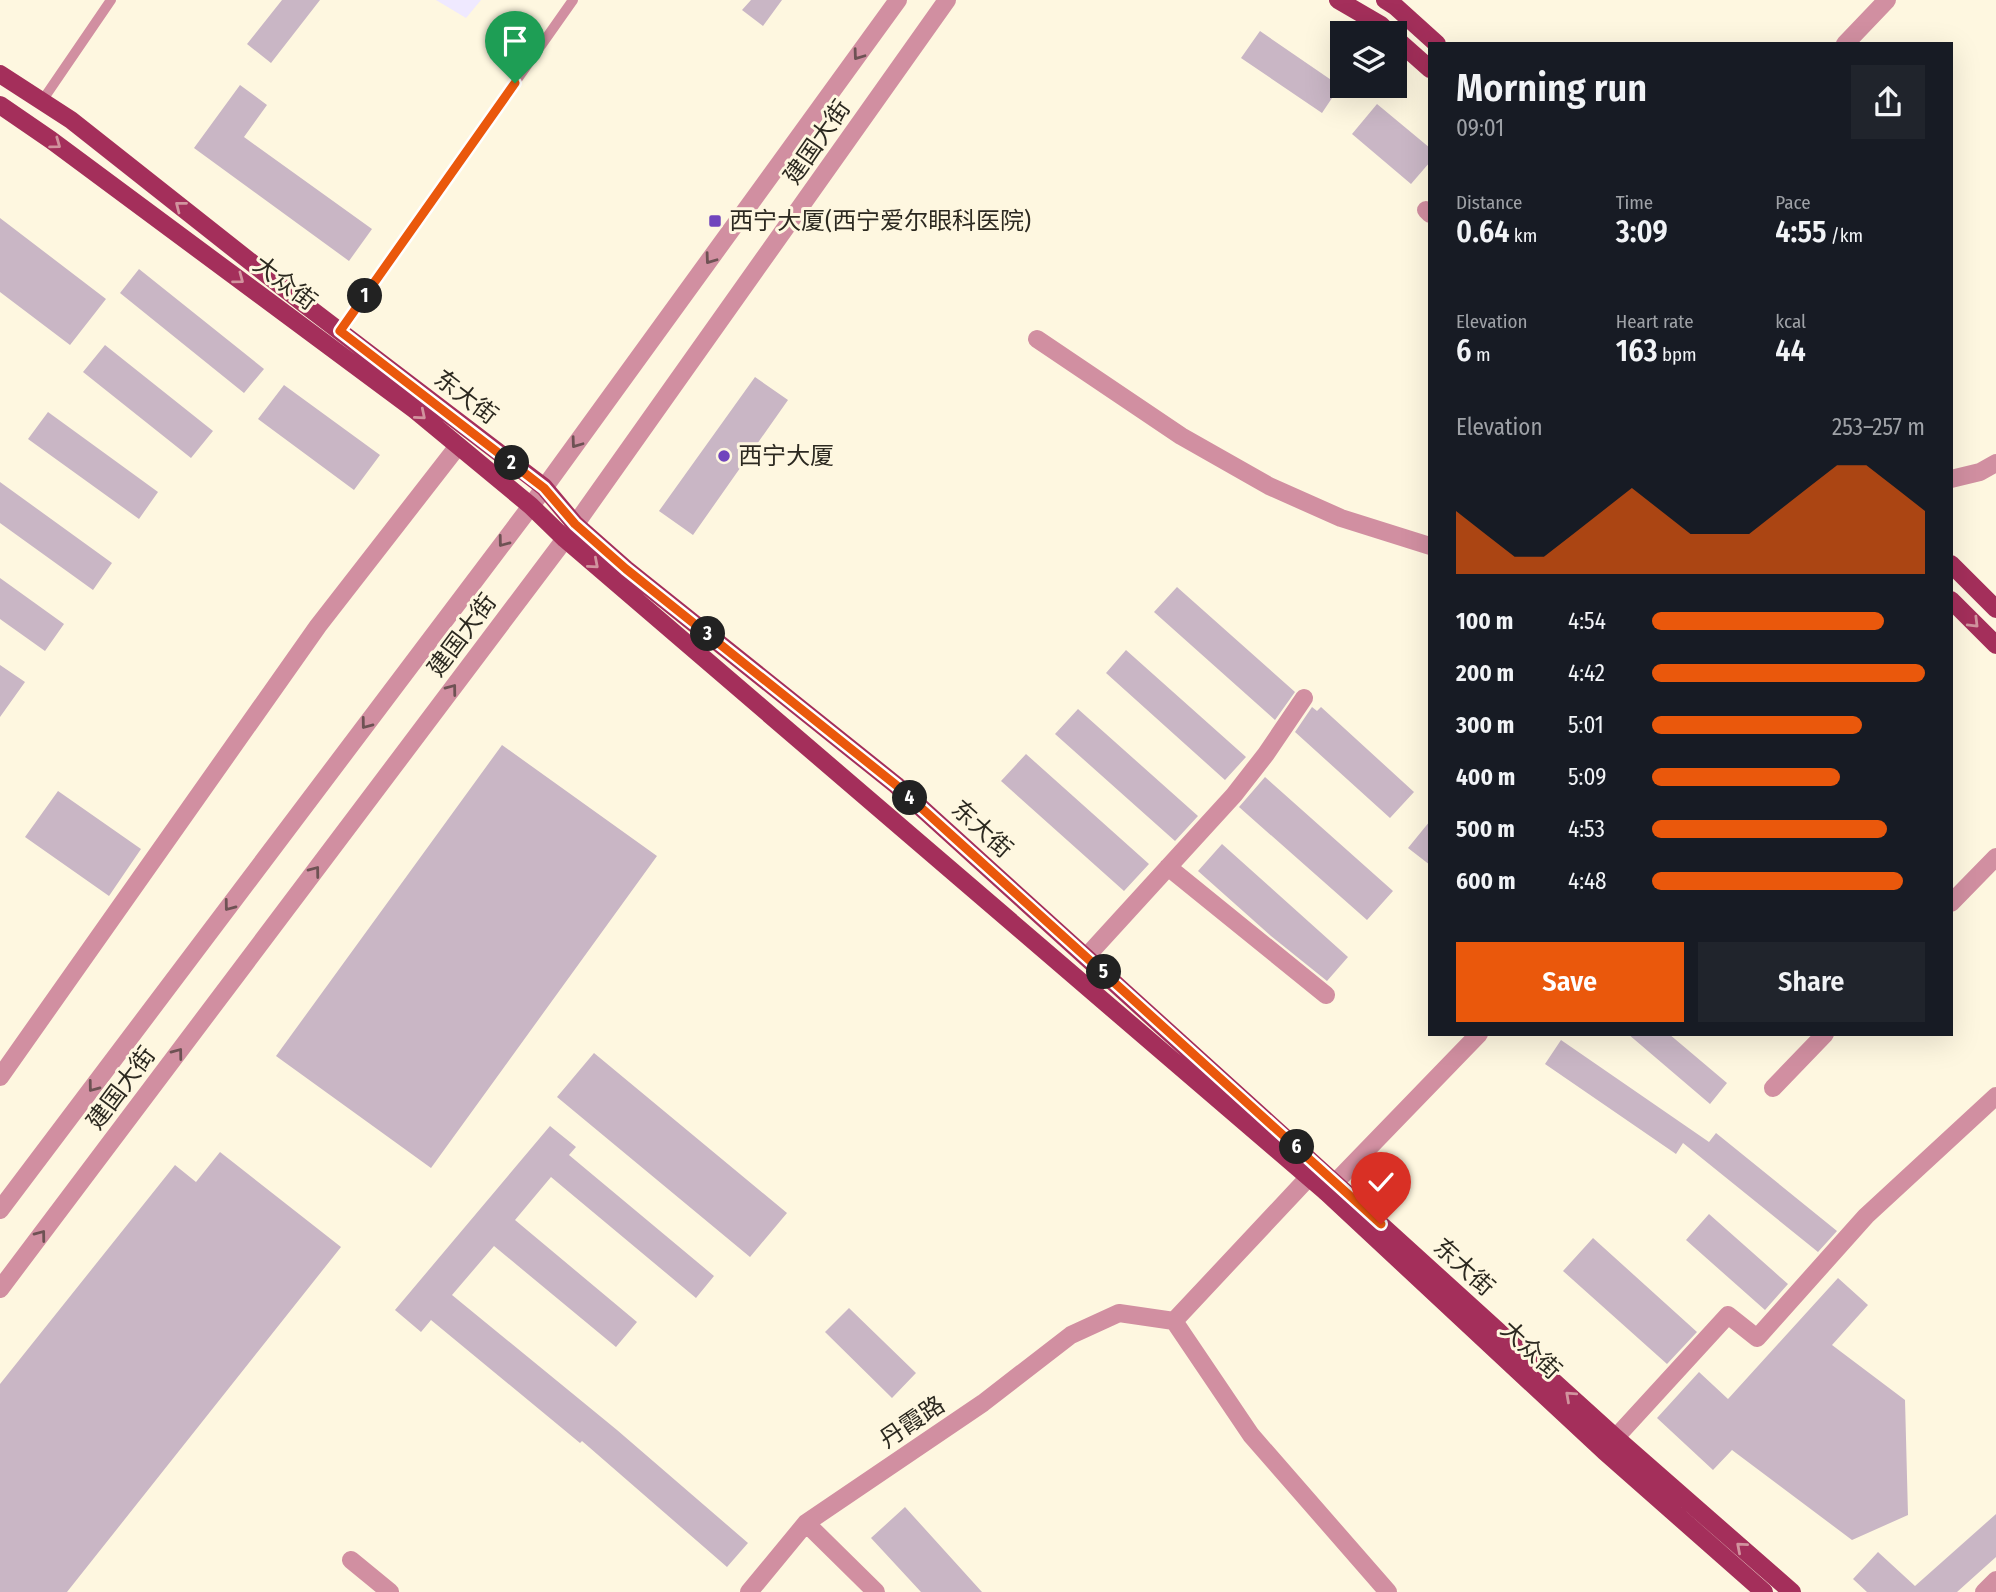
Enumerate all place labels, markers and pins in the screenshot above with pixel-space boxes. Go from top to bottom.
pin [485,11,545,83]
place label: 西宁大厦(西宁爱尔眼科医院) [729,207,1031,235]
marker: 西宁大厦(西宁爱尔眼科医院) [707,213,723,229]
pin: 1 [348,278,382,314]
place label: 西宁大厦 [738,442,834,470]
pin: 2 [494,446,530,480]
marker: 西宁大厦 [716,448,732,464]
pin: 3 [690,616,726,652]
pin: 4 [892,780,928,816]
pin: 5 [1086,954,1122,990]
pin: 6 [1280,1130,1314,1164]
pin [1351,1152,1411,1224]

